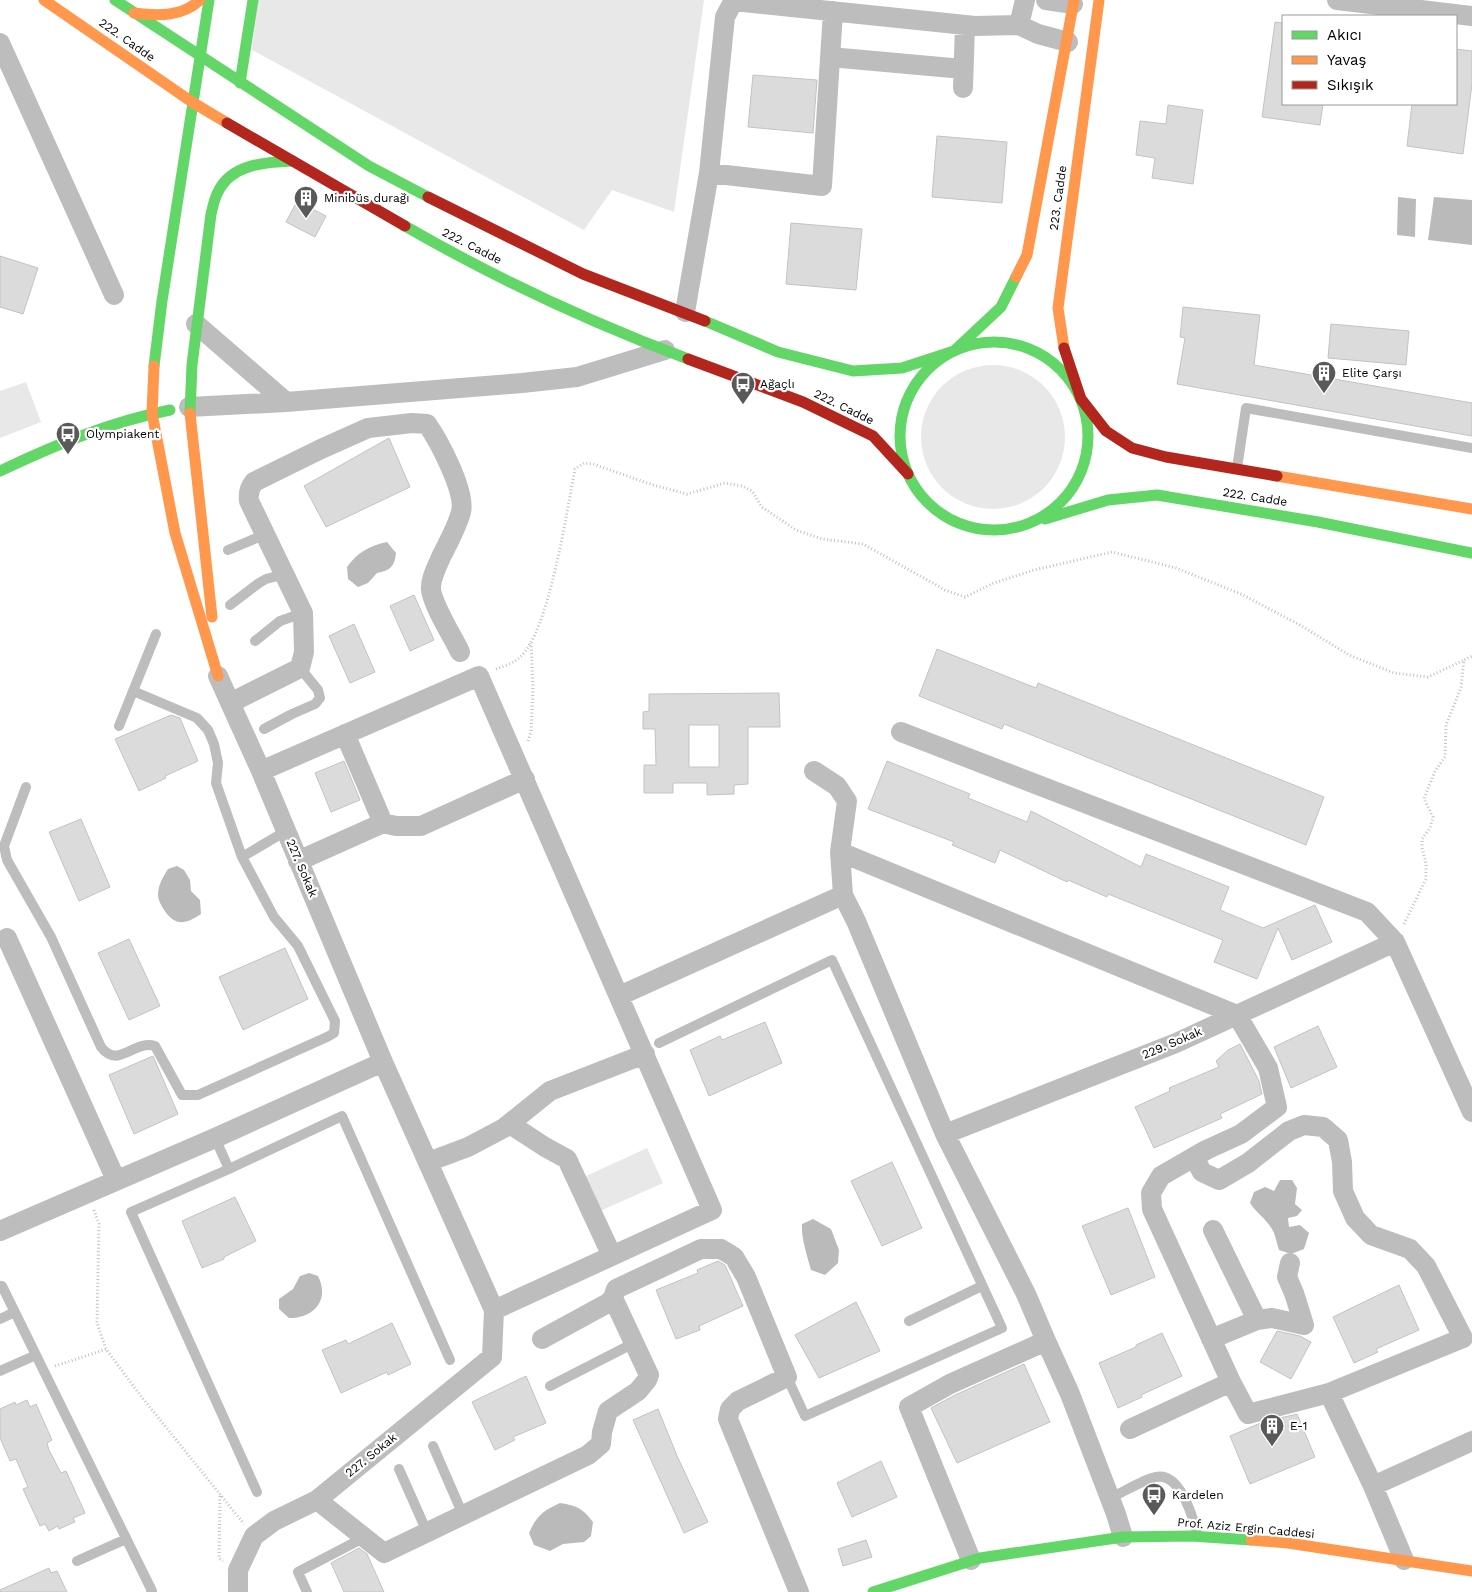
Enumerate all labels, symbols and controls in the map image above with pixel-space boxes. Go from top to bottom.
legend [1282,15,1457,105]
street label: 222. Cadde [96,16,158,64]
text: Akıcı [1327,26,1362,44]
text: Yavaş [1327,51,1367,69]
text: Sıkışık [1327,76,1374,94]
street label: 223. Cadde [1047,165,1069,231]
building icon: Minibüs durağı [293,185,319,219]
place label: Minibüs durağı [324,191,409,205]
street label: 222. Cadde [440,225,504,267]
building icon: Elite Çarşı [1311,360,1337,394]
place label: Elite Çarşı [1342,366,1402,380]
bus stop icon: Ağaçlı [730,371,756,405]
place label: Ağaçlı [760,377,795,391]
street label: 222. Cadde [812,386,876,428]
bus stop icon: Olympiakent [55,421,81,455]
place label: Olympiakent [86,427,159,441]
street label: 222. Cadde [1222,485,1288,509]
street label: 227. Sokak [283,837,321,899]
street label: 229. Sokak [1140,1024,1204,1062]
building icon: E-1 [1259,1413,1285,1447]
place label: E-1 [1290,1419,1307,1433]
street label: 227. Sokak [343,1430,400,1480]
bus stop icon: Kardelen [1141,1482,1167,1516]
place label: Kardelen [1172,1488,1224,1502]
street label: Prof. Aziz Ergin Caddesi [1177,1515,1315,1541]

